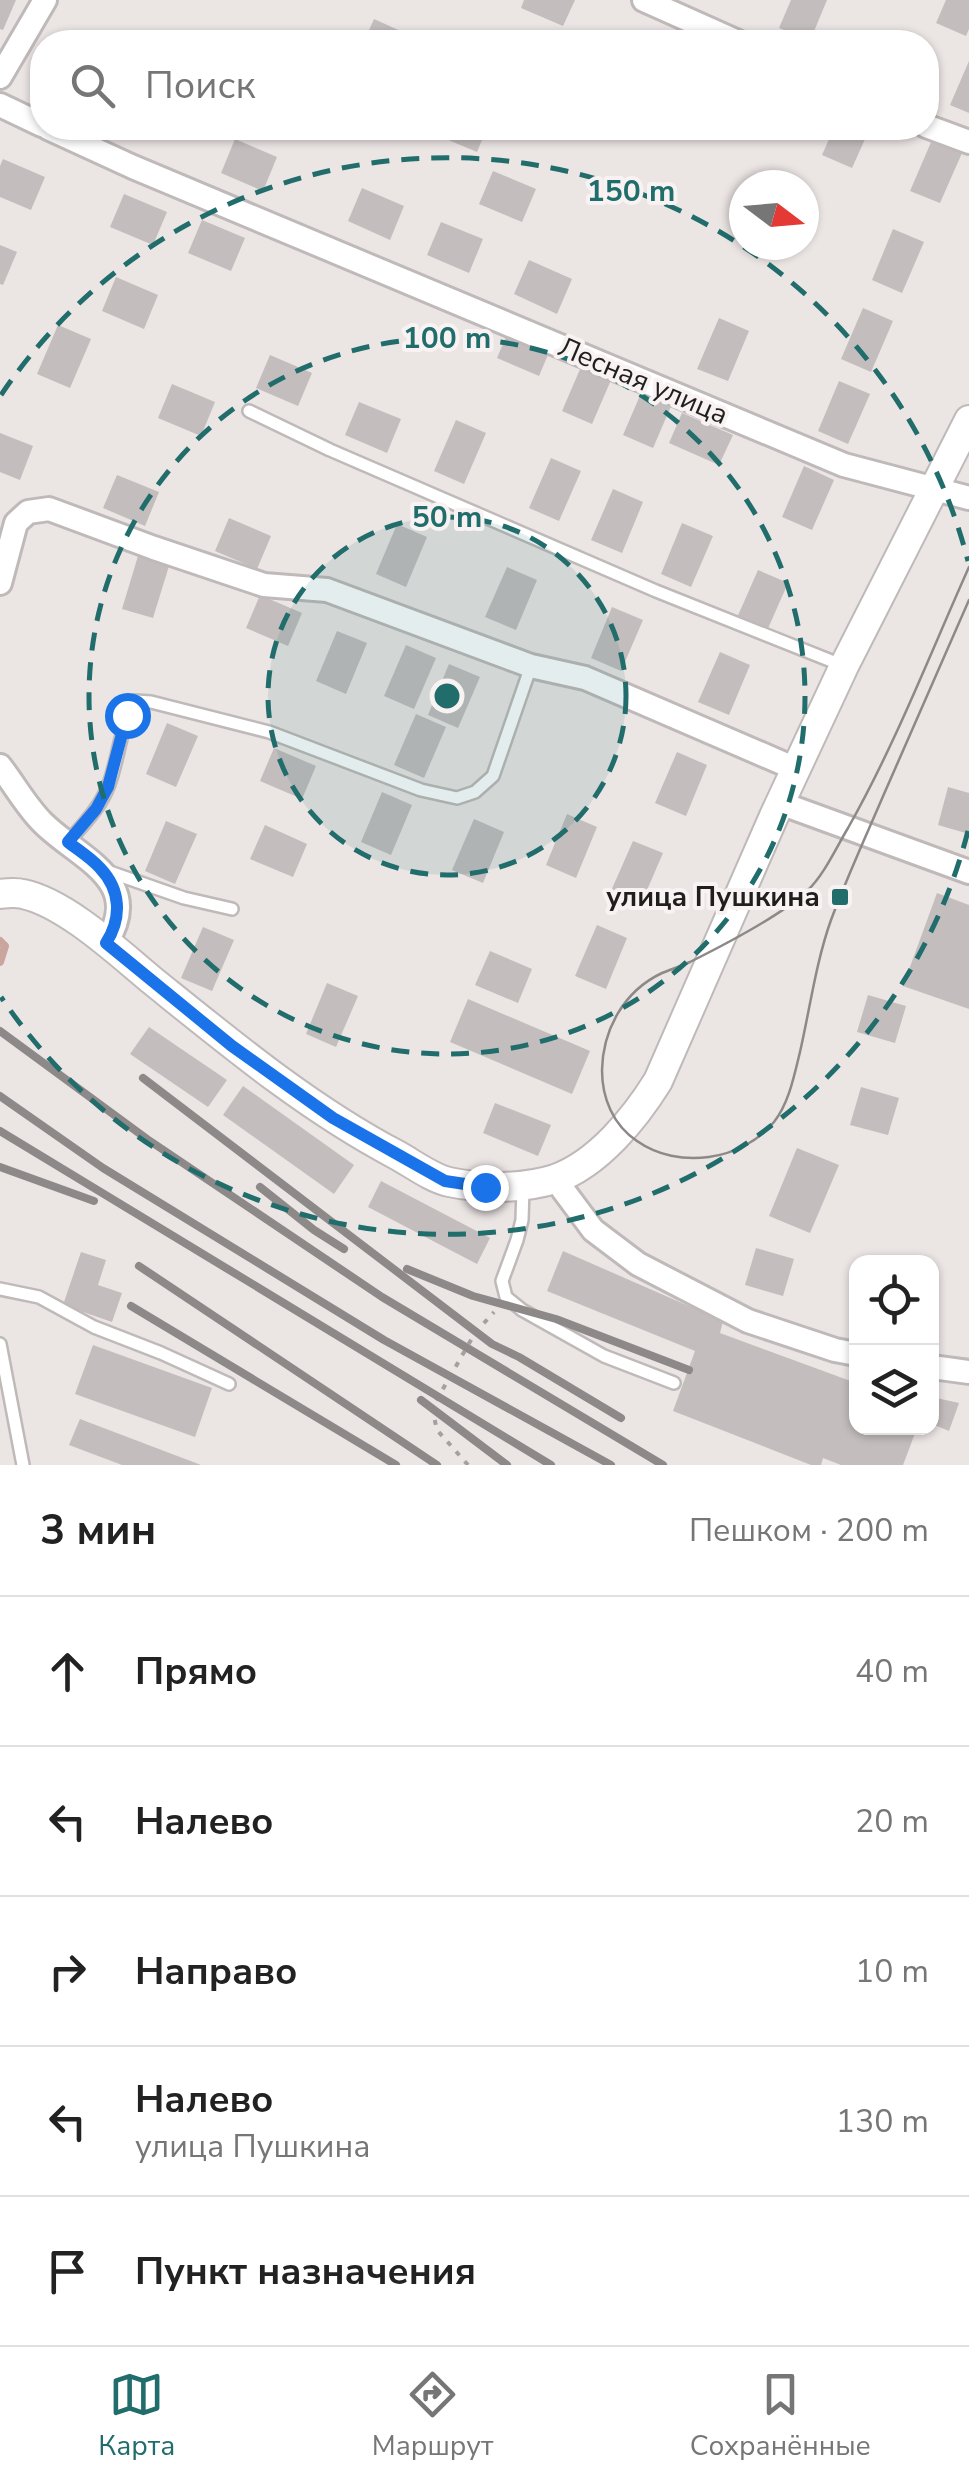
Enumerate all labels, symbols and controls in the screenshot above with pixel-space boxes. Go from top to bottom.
search box [30,30,939,140]
icon: search [65,58,120,113]
text: Поиск [145,60,255,111]
north arrow [729,170,819,260]
text: 150 m [587,171,675,212]
text: 100 m [403,318,491,359]
street label: Лесная улица [552,328,734,434]
text: 50 m [412,497,482,538]
centre of rings [429,678,465,714]
route start [105,693,151,739]
place label: улица Пушкина [606,878,820,916]
marker: улица Пушкина [829,886,851,908]
route end [463,1165,509,1211]
map controls [849,1255,939,1435]
button: locate [849,1255,939,1345]
button: layers [849,1345,939,1435]
text: 3 мин [40,1502,156,1559]
text: Пешком · 200 m [689,1509,929,1552]
icon: ahead [40,1644,95,1699]
text: Прямо [135,1646,257,1697]
text: 40 m [855,1650,929,1693]
icon: left [40,1794,95,1849]
text: Налево [135,1796,274,1847]
text: 20 m [855,1800,929,1843]
icon: right [40,1944,95,1999]
text: Направо [135,1946,297,1997]
text: 10 m [855,1950,929,1993]
text: Налево [135,2074,274,2125]
icon: left [40,2094,95,2149]
text: 130 m [836,2100,929,2143]
text: улица Пушкина [135,2125,371,2168]
icon: arrive [40,2244,95,2299]
text: Пункт назначения [135,2246,476,2297]
tab: Карта [98,2367,175,2465]
tab: Маршрут [372,2367,493,2465]
tab: Сохранённые [690,2367,871,2465]

